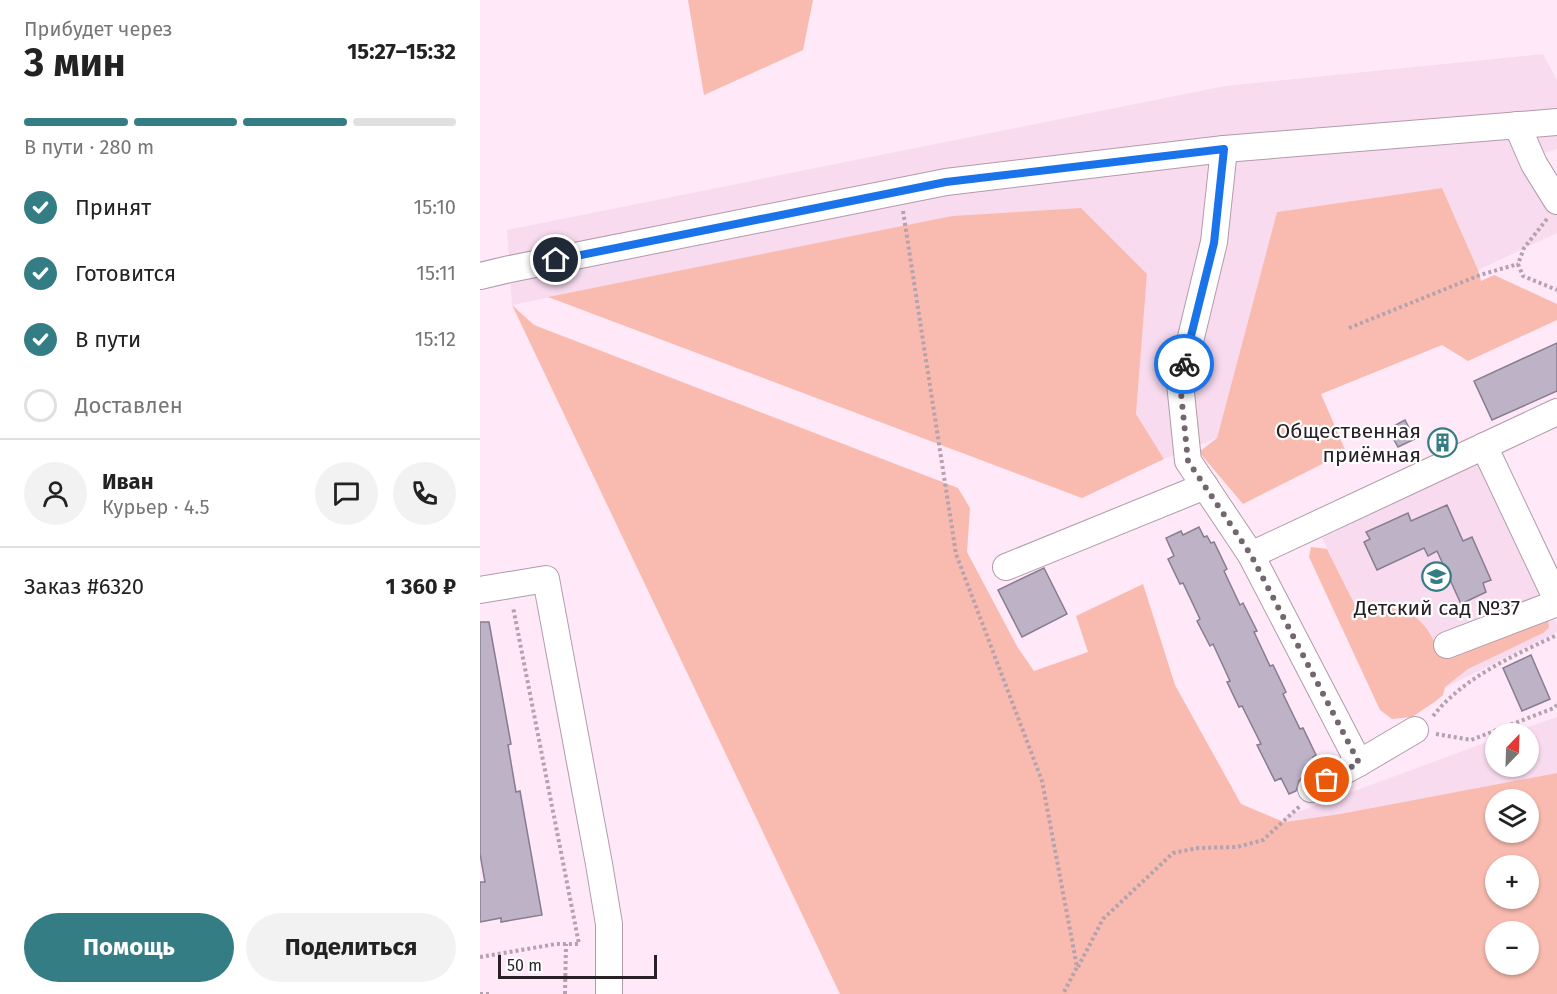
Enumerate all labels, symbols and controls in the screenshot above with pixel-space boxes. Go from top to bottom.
text: Прибудет через [24,17,173,41]
text: 15:27–15:32 [347,38,456,65]
text: 3 мин [24,40,126,86]
text: В пути · 280 m [24,135,154,159]
icon: check [24,191,57,224]
text: Принят [75,194,151,221]
text: 15:10 [414,195,456,219]
pin [530,234,581,285]
icon: home [539,243,572,276]
icon: check [24,257,57,290]
text: Готовится [75,260,176,287]
text: 15:11 [416,261,456,285]
icon: check [24,323,57,356]
text: В пути [75,326,141,353]
text: 15:12 [415,327,456,351]
courier [1154,334,1214,394]
icon: bike [1168,348,1201,381]
text: Доставлен [75,392,183,419]
place label: Общественная приёмная [1276,418,1421,468]
building icon: Общественная приёмная [1426,427,1458,459]
button: person [24,462,87,525]
button: chat [315,462,378,525]
button: phone [393,462,456,525]
text: Иван [102,468,154,495]
text: Курьер · 4.5 [102,495,209,519]
school or university icon: Детский сад №37 [1421,561,1453,593]
text: Заказ #6320 [24,573,144,600]
text: 1 360 ₽ [386,573,456,600]
place label: Детский сад №37 [1353,595,1520,621]
north arrow [1485,723,1539,777]
map controls [1485,723,1539,975]
pin [1301,754,1352,805]
icon: bag [1310,763,1343,796]
button: layers [1485,789,1539,843]
button: + [1485,855,1539,909]
button: Помощь [24,913,234,982]
button: Поделиться [246,913,456,982]
button: − [1485,921,1539,975]
scale bar [498,952,657,980]
text: 50 m [507,956,542,975]

